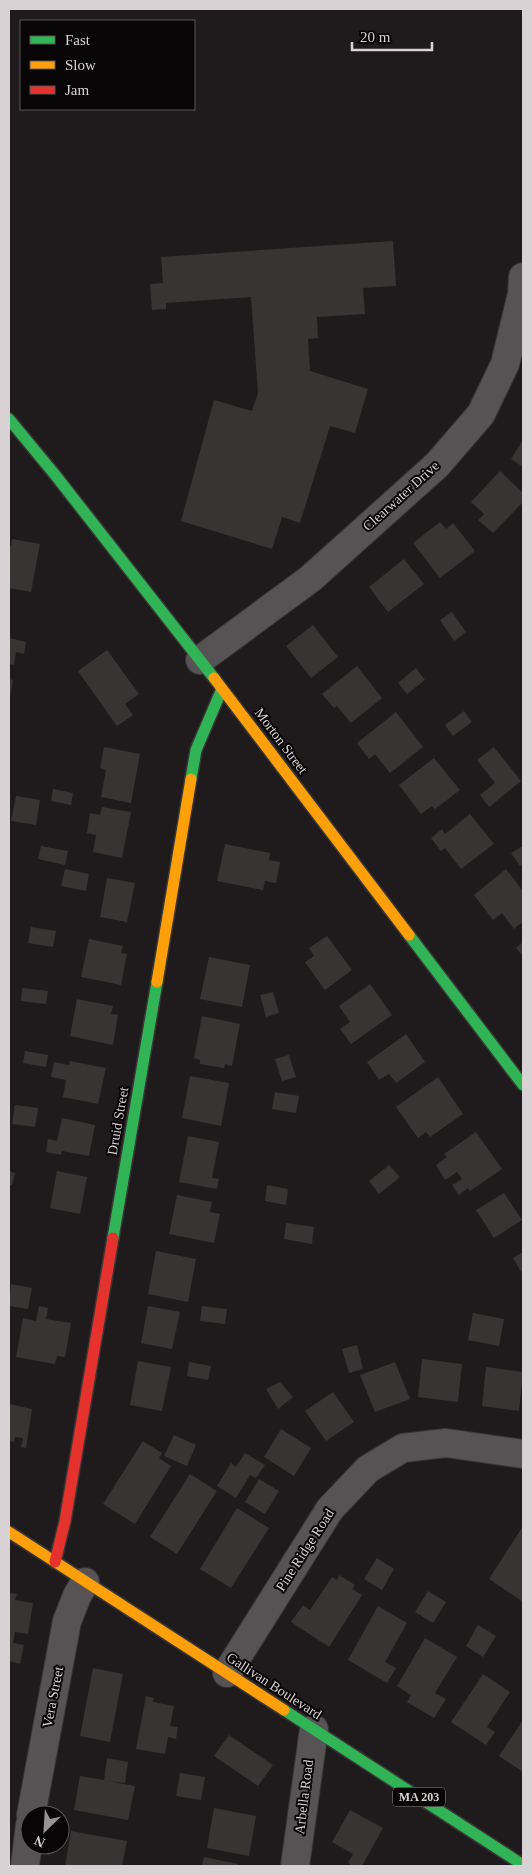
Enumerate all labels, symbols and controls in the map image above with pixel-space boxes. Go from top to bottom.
legend [20,20,195,110]
scale bar [352,20,432,52]
text: 20 m [360,29,391,45]
text: Fast [65,32,91,48]
text: Slow [65,57,96,73]
text: Jam [65,82,89,98]
street label: Clearwater Drive [360,458,442,534]
street label: Morton Street [251,705,311,777]
street label: Druid Street [105,1086,131,1156]
street label: Pine Ridge Road [273,1506,337,1594]
street label: Gallivan Boulevard [224,1650,324,1722]
street label: Vera Street [40,1665,66,1729]
street label: Arbella Road [292,1759,316,1835]
road number: MA 203 [393,1788,445,1806]
north arrow [20,1805,70,1855]
text: N [32,1832,47,1850]

